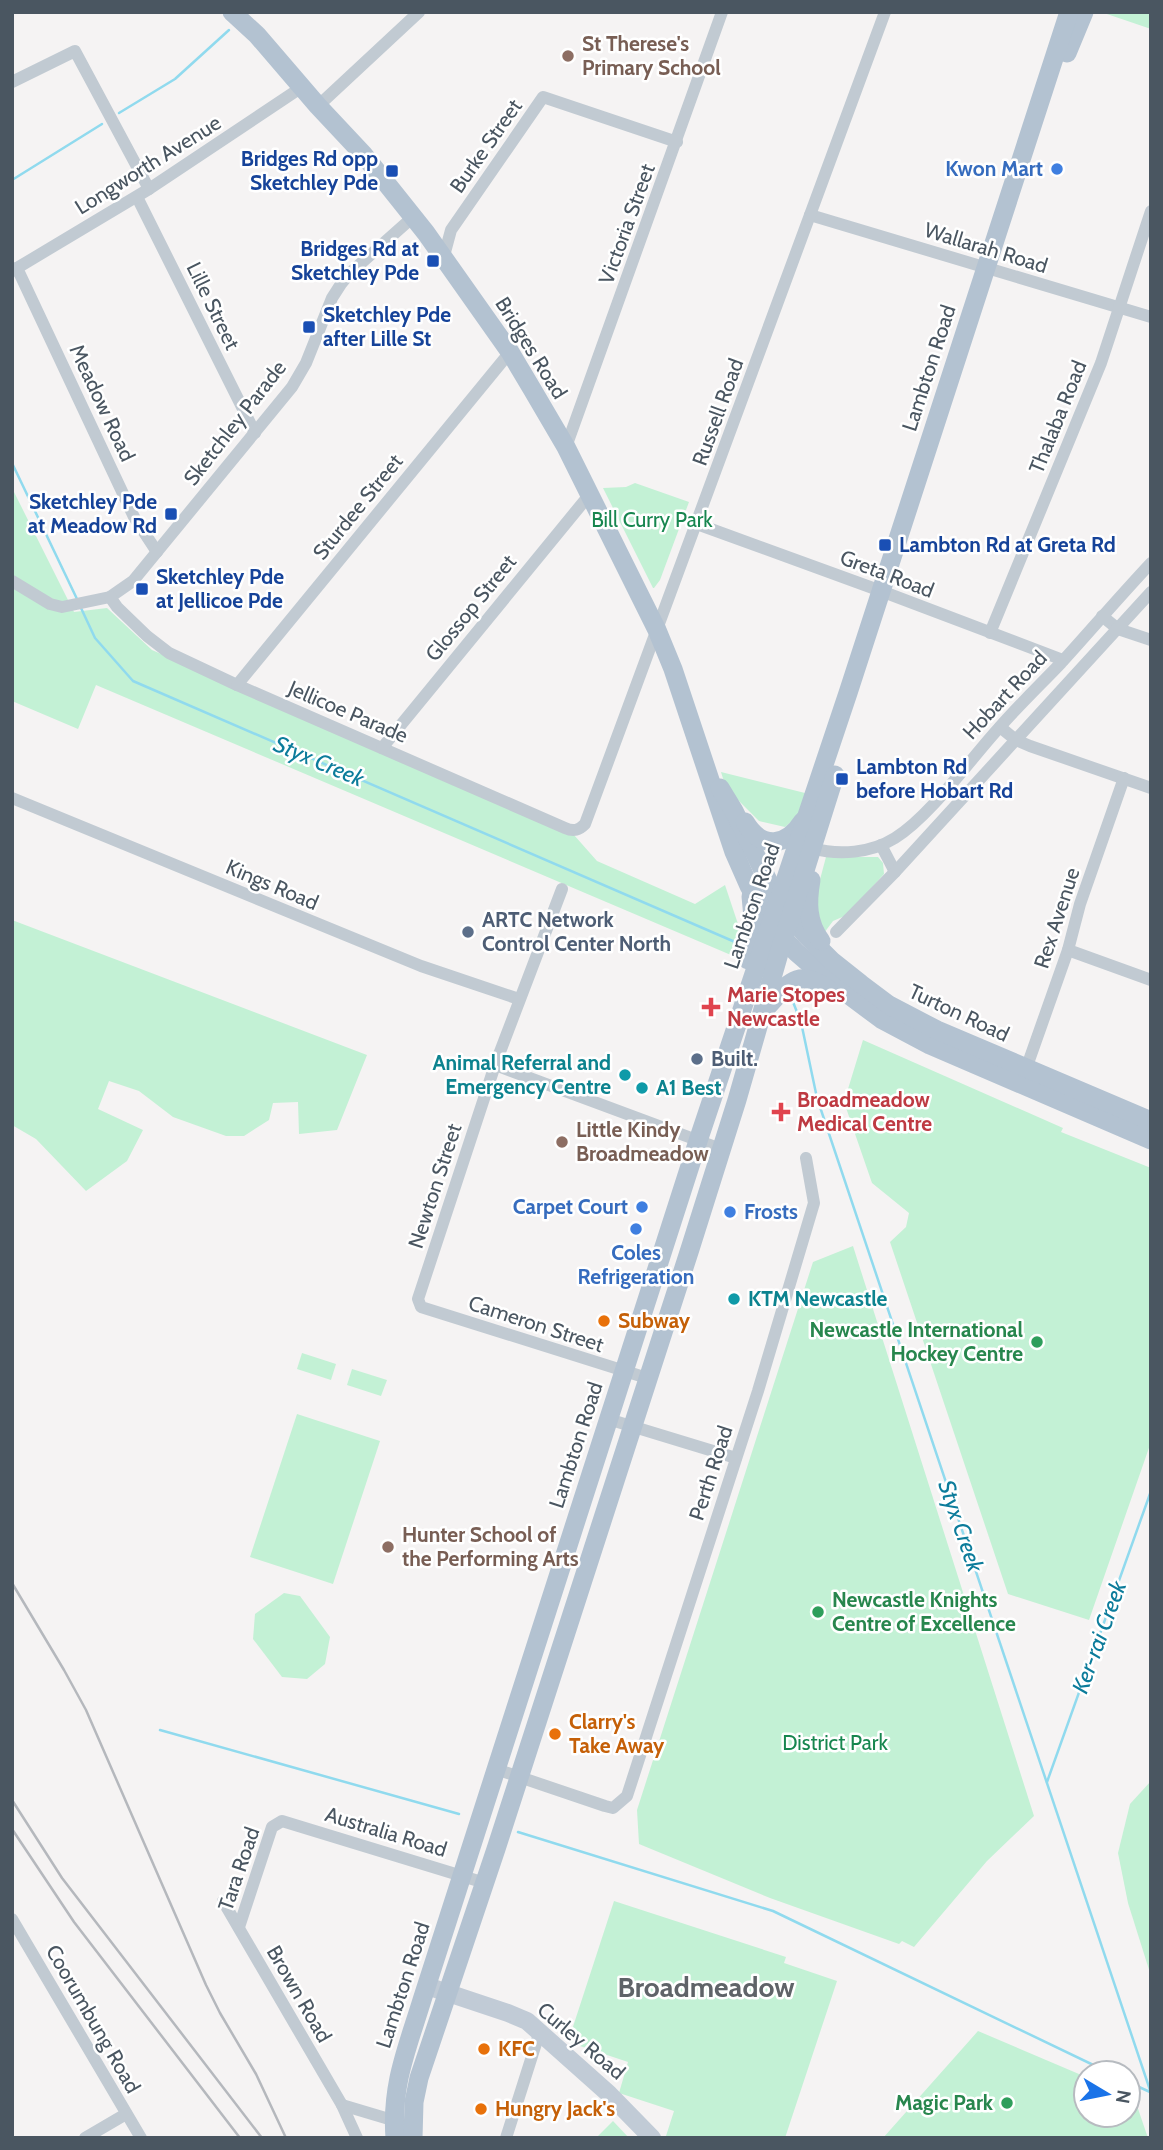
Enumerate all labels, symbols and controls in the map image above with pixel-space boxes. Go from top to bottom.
place label: St Therese's Primary School [582,31,721,80]
marker: St Therese's Primary School [560,48,576,64]
street label: Burke Street [444,94,527,197]
street label: Longworth Avenue [70,110,225,219]
place label: Bridges Rd opp Sketchley Pde [241,146,378,195]
place label: Kwon Mart [945,156,1043,181]
street label: Victoria Street [593,160,660,287]
marker: Kwon Mart [1049,161,1065,177]
marker: Bridges Rd opp Sketchley Pde [384,163,400,179]
street label: Wallarah Road [922,217,1051,278]
place label: Bridges Rd at Sketchley Pde [291,236,419,285]
marker: Bridges Rd at Sketchley Pde [425,253,441,269]
street label: Lille Street [182,258,245,354]
street label: Bridges Road [490,292,573,403]
place label: Sketchley Pde after Lille St [323,302,451,351]
street label: Lambton Road [896,302,961,434]
marker: Sketchley Pde after Lille St [301,319,317,335]
street label: Meadow Road [64,340,140,465]
street label: Sketchley Parade [178,355,291,490]
street label: Russell Road [687,355,748,469]
street label: Thalaba Road [1024,357,1092,477]
street label: Sturdee Street [308,449,408,564]
place label: Sketchley Pde at Meadow Rd [28,489,157,538]
marker: Sketchley Pde at Meadow Rd [163,506,179,522]
park label: Bill Curry Park [591,507,713,532]
place label: Lambton Rd at Greta Rd [899,532,1116,557]
marker: Lambton Rd at Greta Rd [877,537,893,553]
street label: Greta Road [837,544,938,603]
street label: Glossop Street [420,549,521,666]
place label: Sketchley Pde at Jellicoe Pde [156,564,284,613]
marker: Sketchley Pde at Jellicoe Pde [134,581,150,597]
street label: Hobart Road [957,645,1052,744]
street label: Jellicoe Parade [284,675,412,748]
water label: Styx Creek [270,730,369,793]
place label: Lambton Rd before Hobart Rd [856,754,1013,803]
marker: Lambton Rd before Hobart Rd [834,771,850,787]
street label: Lambton Road [718,840,785,972]
street label: Kings Road [222,854,322,915]
street label: Rex Avenue [1029,864,1085,971]
place label: ARTC Network Control Center North [482,907,671,956]
marker: ARTC Network Control Center North [460,924,476,940]
street label: Turton Road [905,978,1013,1047]
place label: Marie Stopes Newcastle [727,982,845,1031]
marker: Marie Stopes Newcastle [701,997,721,1017]
place label: Built. [711,1046,758,1071]
place label: Animal Referral and Emergency Centre [432,1050,611,1099]
marker: Built. [689,1051,705,1067]
marker: Animal Referral and Emergency Centre [617,1067,633,1083]
place label: A1 Best [656,1075,721,1100]
marker: A1 Best [634,1080,650,1096]
place label: Broadmeadow Medical Centre [797,1087,932,1136]
marker: Broadmeadow Medical Centre [771,1102,791,1122]
place label: Little Kindy Broadmeadow [576,1117,710,1166]
street label: Newton Street [403,1120,466,1251]
marker: Little Kindy Broadmeadow [554,1134,570,1150]
place label: Carpet Court [513,1194,628,1219]
marker: Carpet Court [634,1199,650,1215]
place label: Frosts [744,1199,798,1224]
marker: Frosts [722,1204,738,1220]
marker: Coles Refrigeration [628,1221,644,1237]
place label: Coles Refrigeration [578,1240,694,1289]
place label: KTM Newcastle [748,1286,888,1311]
street label: Cameron Street [465,1290,607,1357]
marker: KTM Newcastle [726,1291,742,1307]
place label: Subway [618,1308,691,1333]
marker: Subway [596,1313,612,1329]
place label: Newcastle International Hockey Centre [810,1317,1023,1366]
marker: Newcastle International Hockey Centre [1029,1334,1045,1350]
street label: Lambton Road [543,1379,608,1511]
street label: Perth Road [684,1422,738,1523]
water label: Styx Creek [932,1476,990,1577]
place label: Hunter School of the Performing Arts [402,1522,579,1571]
marker: Hunter School of the Performing Arts [380,1539,396,1555]
water label: Ker-rai Creek [1066,1576,1133,1697]
place label: Newcastle Knights Centre of Excellence [832,1587,1016,1636]
marker: Newcastle Knights Centre of Excellence [810,1604,826,1620]
place label: Clarry's Take Away [569,1709,665,1758]
marker: Clarry's Take Away [547,1726,563,1742]
park label: District Park [782,1730,888,1755]
street label: Australia Road [322,1801,450,1862]
street label: Tara Road [213,1824,264,1914]
street label: Lambton Road [370,1919,435,2051]
street label: Coorumbung Road [41,1940,146,2097]
street label: Brown Road [262,1941,337,2047]
district label: Broadmeadow [617,1970,795,2004]
street label: Curley Road [532,1997,630,2084]
place label: KFC [498,2036,535,2061]
marker: KFC [476,2041,492,2057]
north arrow [1072,2059,1142,2129]
text: N [1111,2088,1136,2105]
place label: Magic Park [895,2090,994,2115]
marker: Magic Park [999,2095,1015,2111]
place label: Hungry Jack's [495,2096,615,2121]
marker: Hungry Jack's [473,2101,489,2117]

